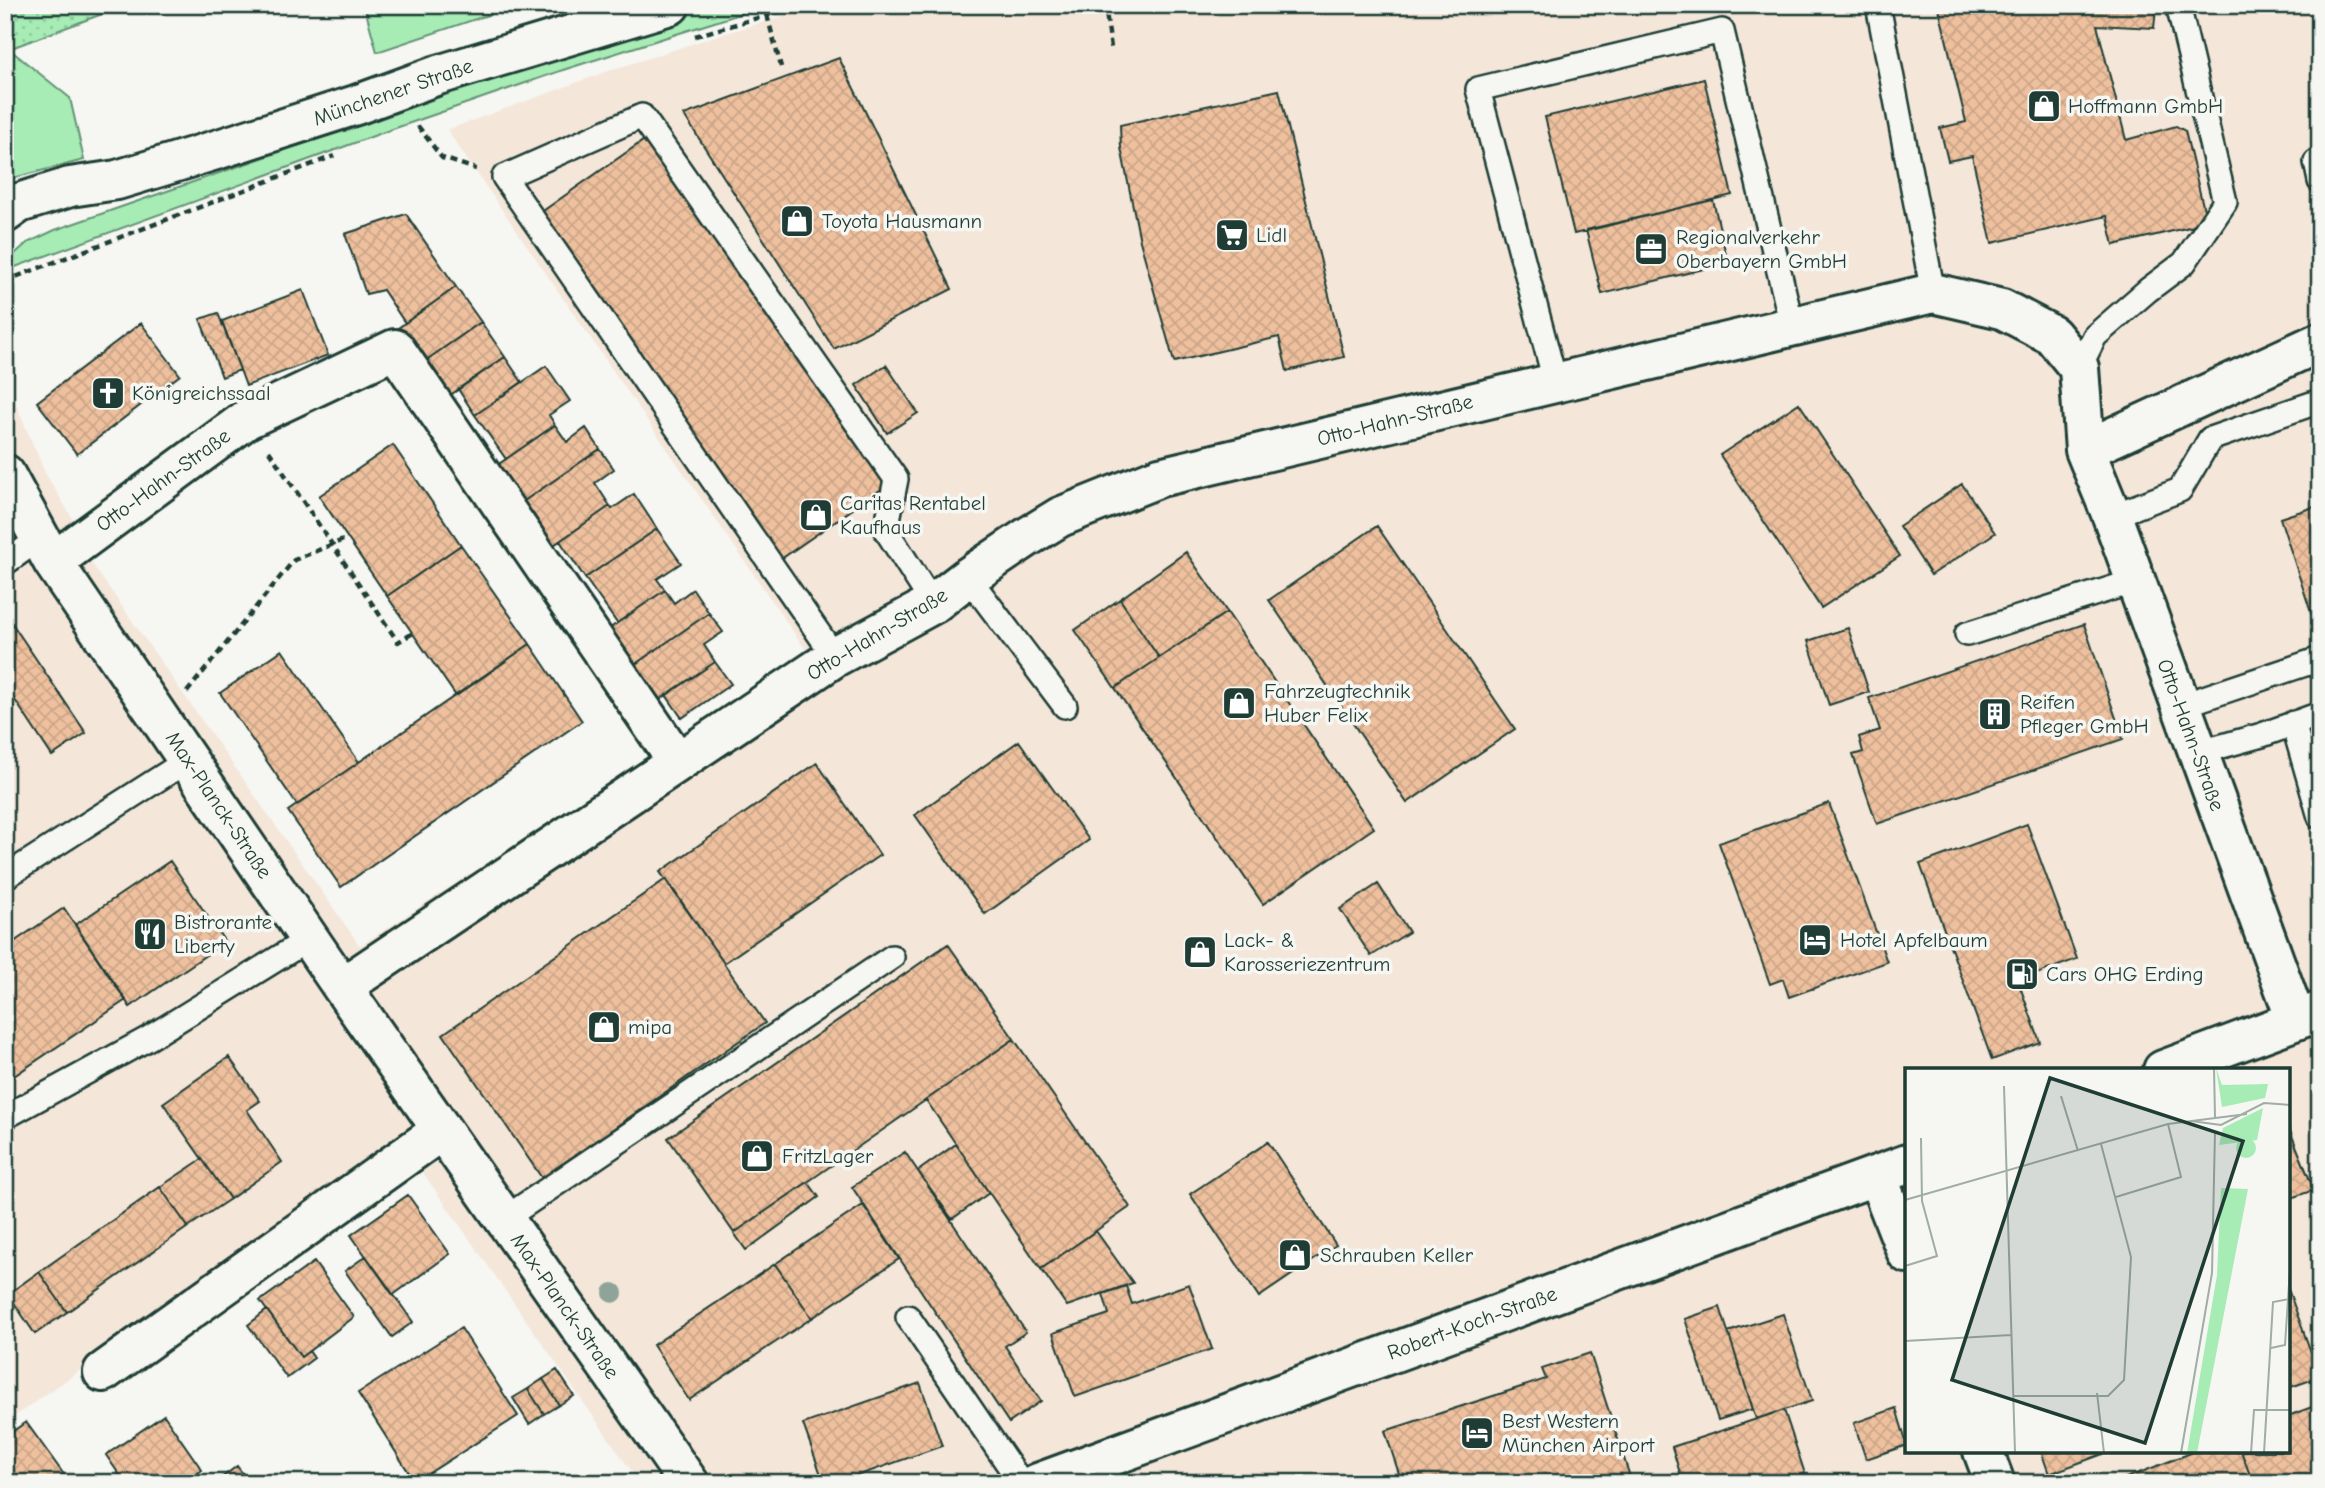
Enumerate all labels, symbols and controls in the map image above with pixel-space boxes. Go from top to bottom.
street label: Münchener Straße [310,53,476,131]
shop icon: Hoffmann GmbH [2025,87,2063,125]
place label: Hoffmann GmbH [2068,94,2223,118]
shop icon: Toyota Hausmann [778,202,816,240]
place label: Toyota Hausmann [822,209,982,233]
supermarket icon: Lidl [1213,216,1251,254]
place label: Lidl [1256,223,1287,247]
place label: Regionalverkehr Oberbayern GmbH [1676,225,1847,273]
office icon: Regionalverkehr Oberbayern GmbH [1632,230,1670,268]
church icon: Königreichssaal [89,374,127,412]
place label: Königreichssaal [132,381,271,405]
street label: Otto-Hahn-Straße [1315,389,1475,451]
street label: Otto-Hahn-Straße [91,423,235,537]
place label: Caritas Rentabel Kaufhaus [840,491,986,539]
shop icon: Caritas Rentabel Kaufhaus [797,496,835,534]
street label: Otto-Hahn-Straße [802,583,952,685]
street label: Otto-Hahn-Straße [2152,656,2230,814]
place label: Fahrzeugtechnik Huber Felix [1264,679,1410,727]
shop icon: Fahrzeugtechnik Huber Felix [1220,684,1258,722]
place label: Reifen Pfleger GmbH [2020,690,2149,738]
building icon: Reifen Pfleger GmbH [1976,695,2014,733]
street label: Max-Planck-Straße [161,727,277,883]
place label: Bistrorante Liberty [174,910,272,958]
restaurant icon: Bistrorante Liberty [131,915,169,953]
hotel icon: Hotel Apfelbaum [1796,921,1834,959]
place label: Lack- & Karosseriezentrum [1224,928,1390,976]
place label: Hotel Apfelbaum [1840,928,1988,952]
shop icon: Lack- & Karosseriezentrum [1181,933,1219,971]
fuel station icon: Cars OHG Erding [2003,955,2041,993]
place label: Cars OHG Erding [2046,962,2204,986]
shop icon: mipa [585,1008,623,1046]
place label: mipa [628,1015,672,1039]
inset map [1905,1068,2290,1453]
shop icon: FritzLager [738,1137,776,1175]
place label: FritzLager [782,1144,874,1168]
street label: Max-Planck-Straße [506,1229,624,1383]
shop icon: Schrauben Keller [1276,1236,1314,1274]
place label: Schrauben Keller [1320,1243,1474,1267]
street label: Robert-Koch-Straße [1384,1281,1560,1365]
place label: Best Western München Airport [1502,1409,1655,1457]
hotel icon: Best Western München Airport [1458,1414,1496,1452]

